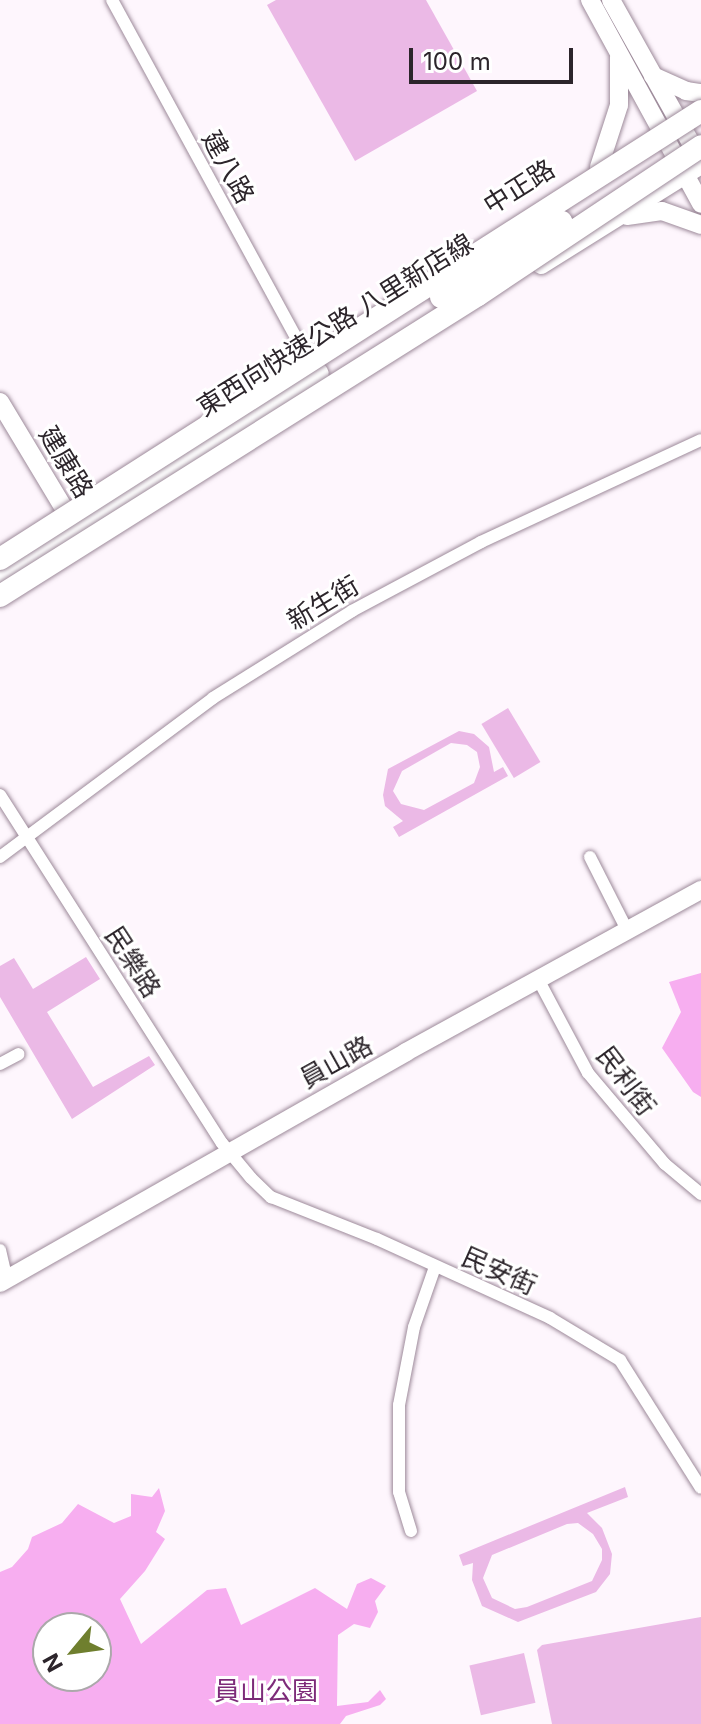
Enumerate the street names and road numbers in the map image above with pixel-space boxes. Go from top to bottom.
street label: 建八路 [195,125,261,209]
street label: 中正路 [478,153,560,221]
street label: 東西向快速公路 八里新店線 [191,227,479,423]
street label: 建康路 [33,421,99,503]
street label: 新生街 [282,570,364,636]
street label: 民樂路 [99,921,167,1003]
street label: 員山路 [294,1029,378,1095]
street label: 民利街 [590,1040,662,1122]
street label: 民安街 [457,1241,541,1301]

